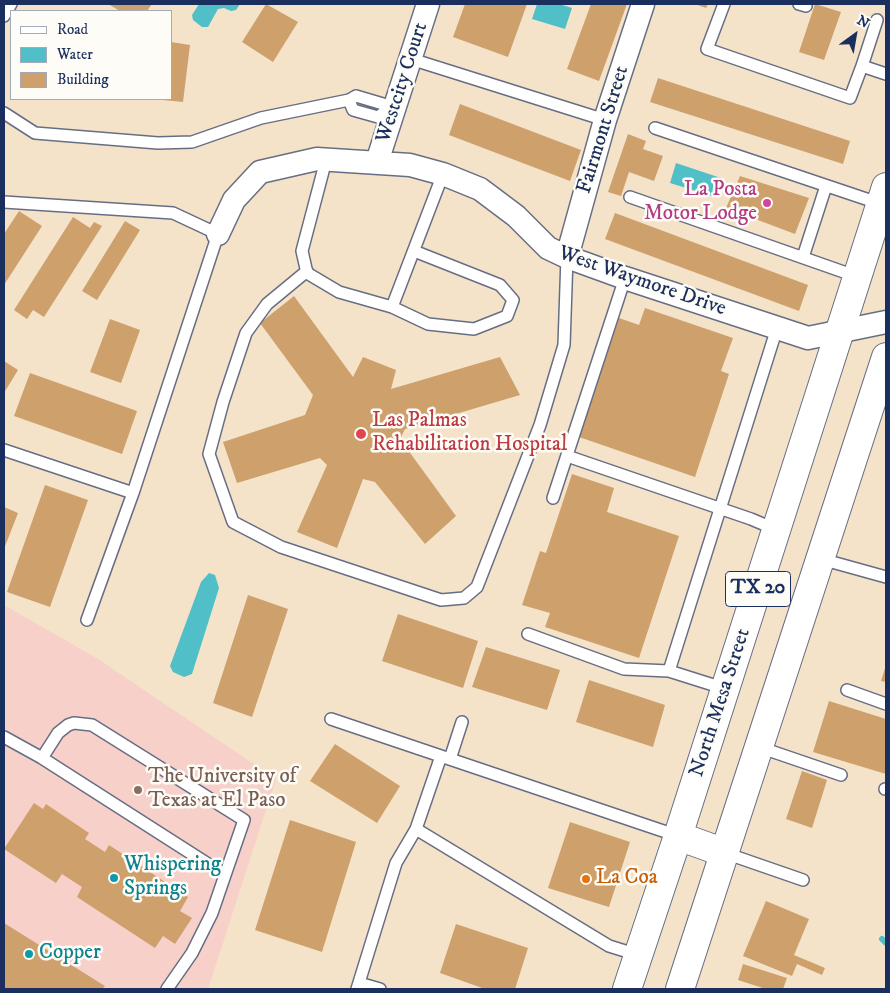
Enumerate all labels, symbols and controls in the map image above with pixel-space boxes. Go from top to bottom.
legend [10,10,172,100]
north arrow [830,10,880,60]
text: N [853,12,873,33]
text: Road [57,20,88,39]
street label: Westcity Court [372,20,434,146]
text: Water [57,45,93,64]
street label: Fairmont Street [573,63,635,197]
text: Building [57,70,109,89]
place label: La Posta Motor Lodge [644,178,757,228]
marker: La Posta Motor Lodge [761,197,773,209]
street label: West Waymore Drive [555,242,729,322]
place label: Las Palmas Rehabilitation Hospital [372,409,567,459]
marker: Las Palmas Rehabilitation Hospital [354,427,368,441]
road number: TX 20 [726,572,790,606]
street label: North Mesa Street [685,626,757,780]
place label: The University of Texas at El Paso [148,765,296,815]
marker: The University of Texas at El Paso [132,784,144,796]
place label: Whispering Springs [124,853,221,903]
place label: La Coa [596,866,658,892]
marker: Whispering Springs [108,872,120,884]
marker: La Coa [580,873,592,885]
place label: Copper [39,941,101,967]
marker: Copper [23,948,35,960]

